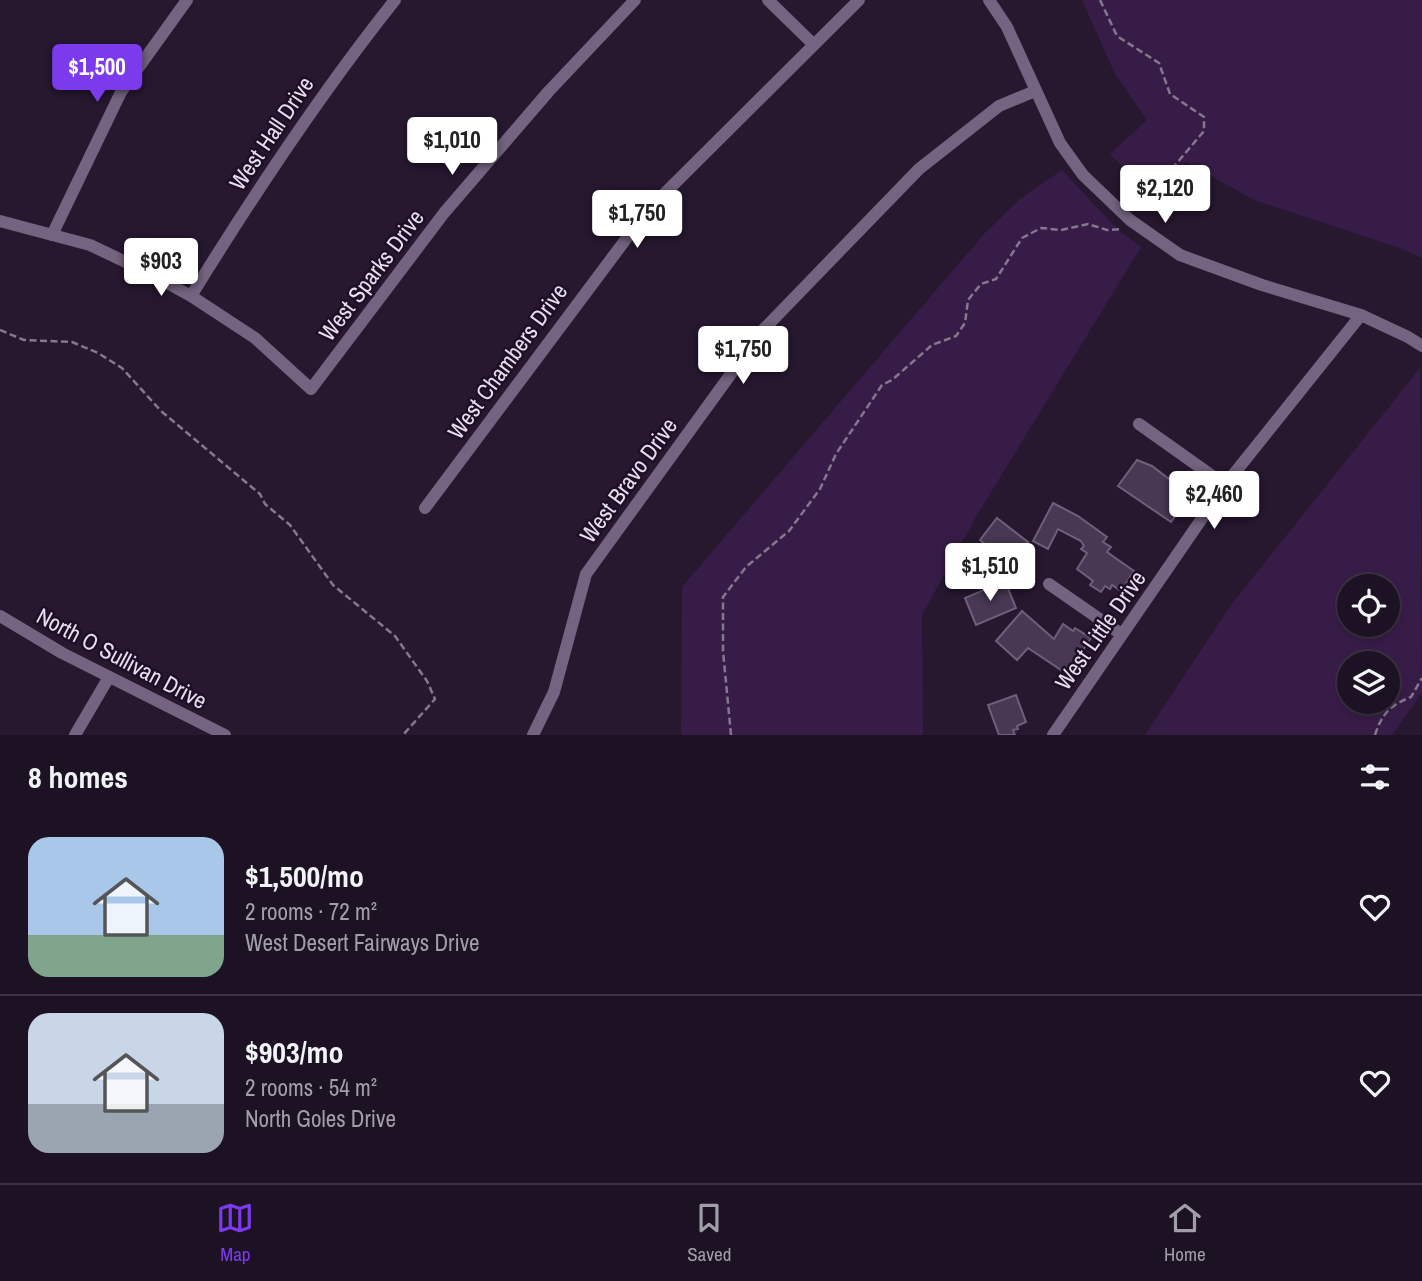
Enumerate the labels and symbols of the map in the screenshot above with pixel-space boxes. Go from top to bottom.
pin: $1,500 [40,44,154,104]
street label: West Hall Drive [222,70,320,196]
pin: $1,010 [395,118,509,177]
pin: $2,120 [1108,166,1222,225]
pin: $1,750 [580,190,694,250]
street label: West Sparks Drive [311,203,431,347]
pin: $903 [120,238,202,298]
street label: West Chambers Drive [440,277,574,445]
pin: $1,750 [686,326,800,386]
street label: West Bravo Drive [572,411,684,549]
pin: $2,460 [1157,472,1271,531]
pin: $1,510 [933,544,1047,603]
street label: West Little Drive [1047,564,1153,696]
street label: North O Sullivan Drive [31,600,213,716]

